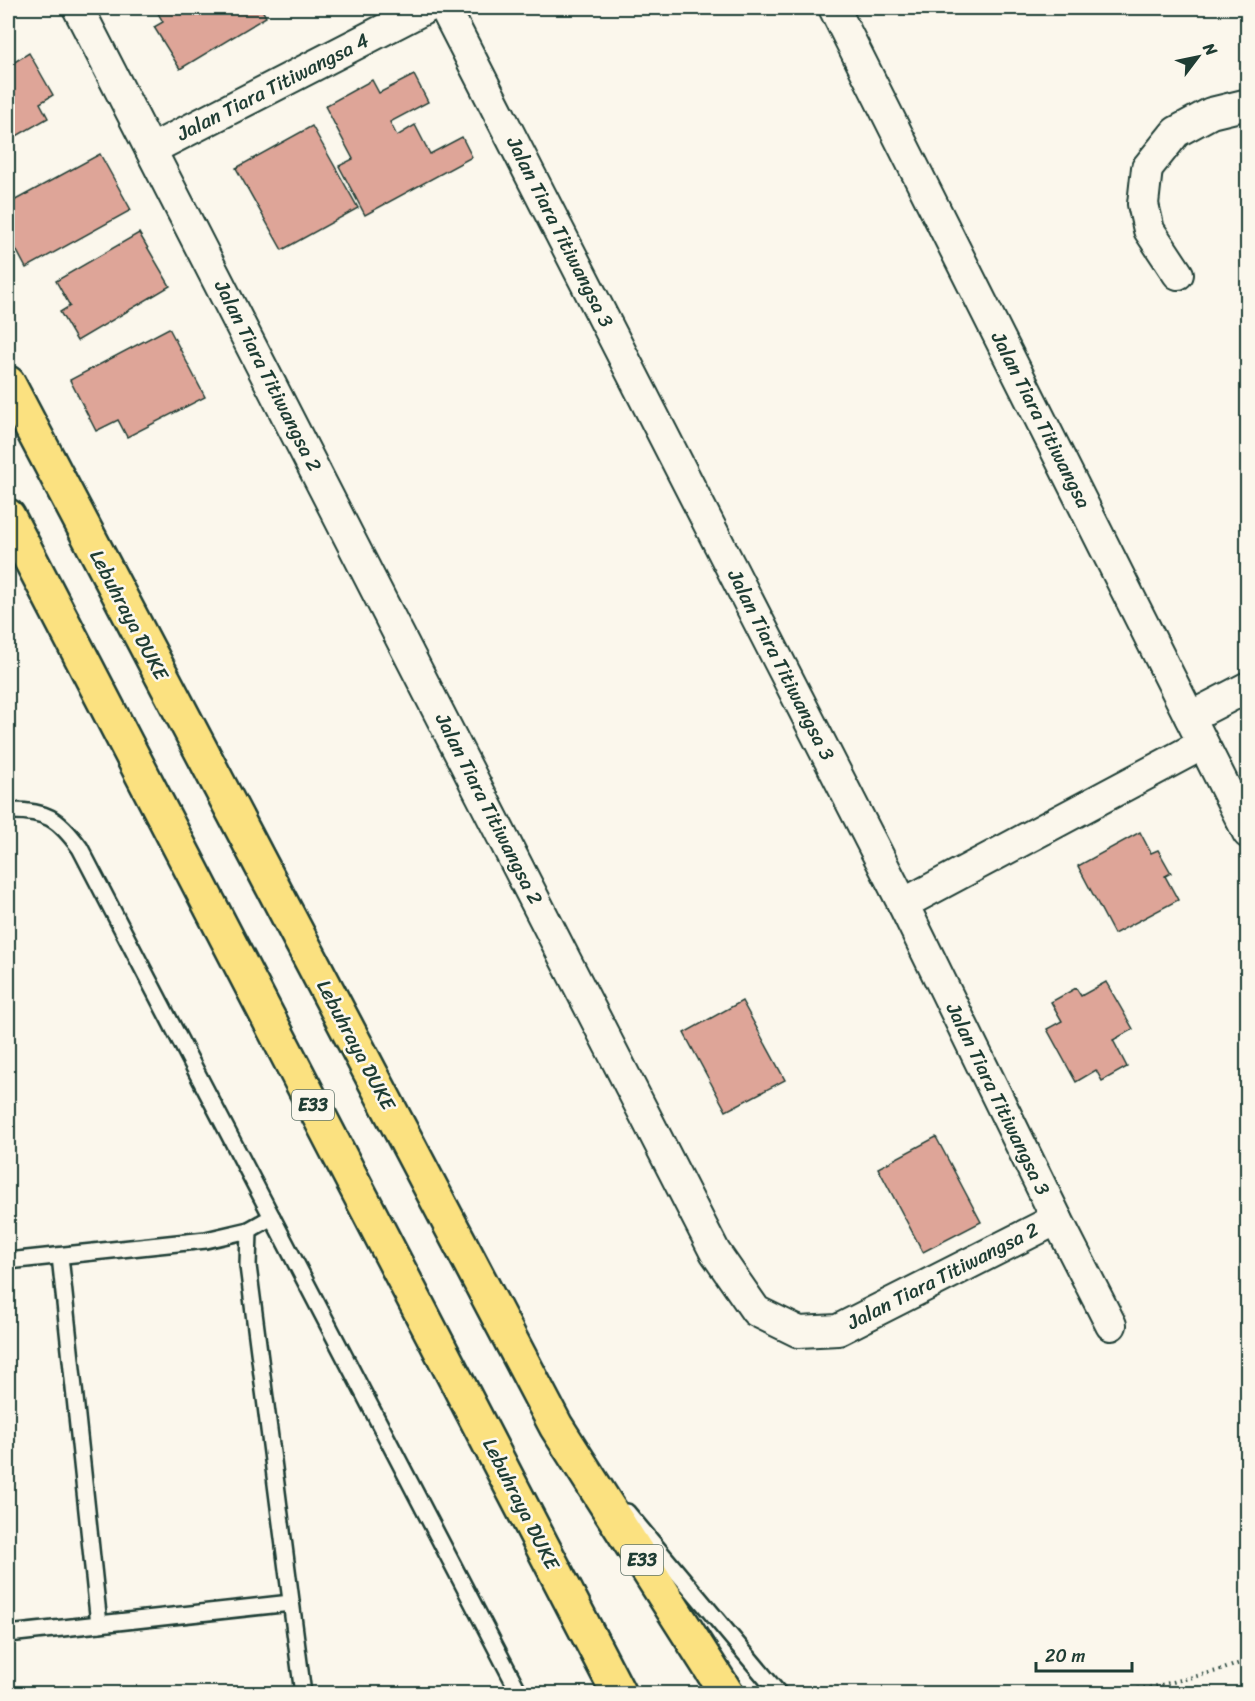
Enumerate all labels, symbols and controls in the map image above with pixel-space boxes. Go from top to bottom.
street label: Jalan Tiara Titiwangsa 4 [170,23,375,151]
north arrow [1168,27,1228,87]
text: N [1195,36,1226,62]
street label: Jalan Tiara Titiwangsa 3 [496,129,623,334]
street label: Jalan Tiara Titiwangsa 2 [204,273,332,478]
street label: Jalan Tiara Titiwangsa [981,324,1101,515]
street label: Lebuhraya DUKE [80,543,179,688]
street label: Jalan Tiara Titiwangsa 3 [717,562,844,767]
street label: Jalan Tiara Titiwangsa 2 [425,706,553,911]
street label: Lebuhraya DUKE [307,973,406,1118]
street label: Jalan Tiara Titiwangsa 3 [936,996,1060,1201]
road number: E33 [292,1090,334,1120]
street label: Jalan Tiara Titiwangsa 2 [840,1212,1045,1340]
street label: Lebuhraya DUKE [473,1432,570,1578]
road number: E33 [621,1545,663,1575]
scale bar [1036,1635,1132,1673]
text: 20 m [1045,1640,1085,1672]

